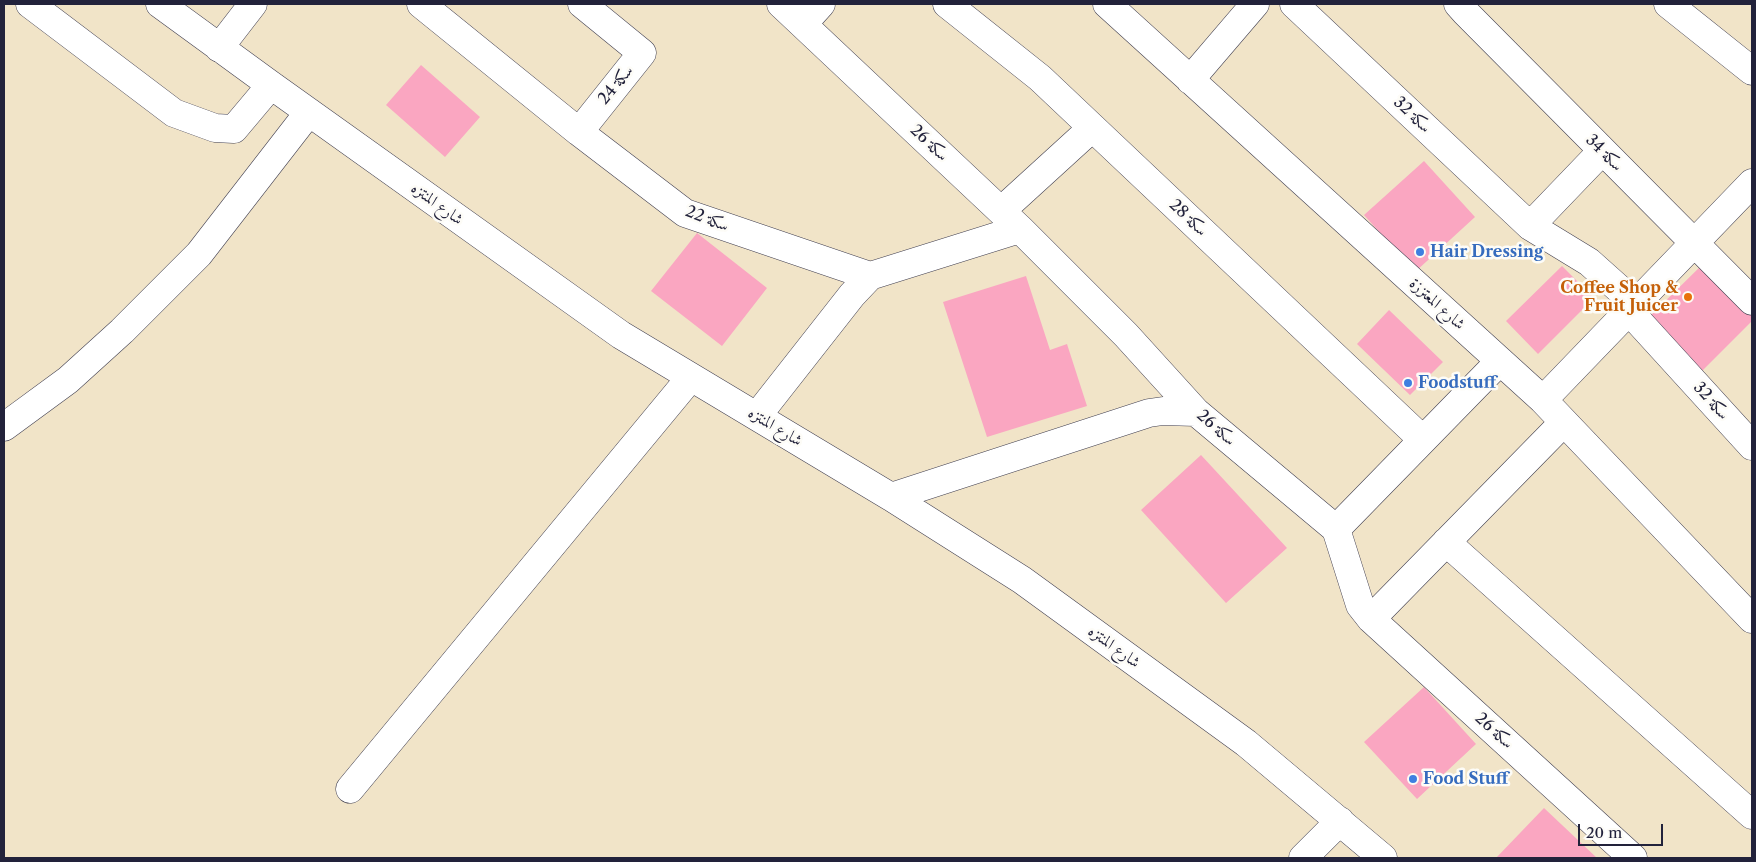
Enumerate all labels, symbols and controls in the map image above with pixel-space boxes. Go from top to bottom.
street label: سكة 24 [595,62,637,108]
street label: سكة 32 [1389,93,1435,137]
street label: سكة 26 [906,121,952,165]
street label: سكة 34 [1582,131,1626,175]
street label: شارع المنتزه [407,179,467,229]
street label: سكة 28 [1165,196,1211,240]
street label: سكة 22 [683,202,731,236]
place label: Hair Dressing [1430,242,1543,262]
marker: Hair Dressing [1414,246,1426,258]
street label: شارع المعتززة [1405,274,1469,334]
place label: Coffee Shop & Fruit Juicer [1560,278,1678,316]
marker: Coffee Shop & Fruit Juicer [1682,291,1694,303]
place label: Foodstuff [1418,373,1496,393]
marker: Foodstuff [1402,377,1414,389]
street label: سكة 32 [1689,378,1733,424]
street label: شارع المنتزه [744,403,806,451]
street label: سكة 26 [1193,406,1239,450]
street label: شارع المنتزه [1084,622,1144,672]
street label: سكة 26 [1471,709,1517,753]
place label: Food Stuff [1423,769,1508,789]
marker: Food Stuff [1407,773,1419,785]
scale bar [1581,814,1666,846]
text: 20 m [1586,823,1622,842]

